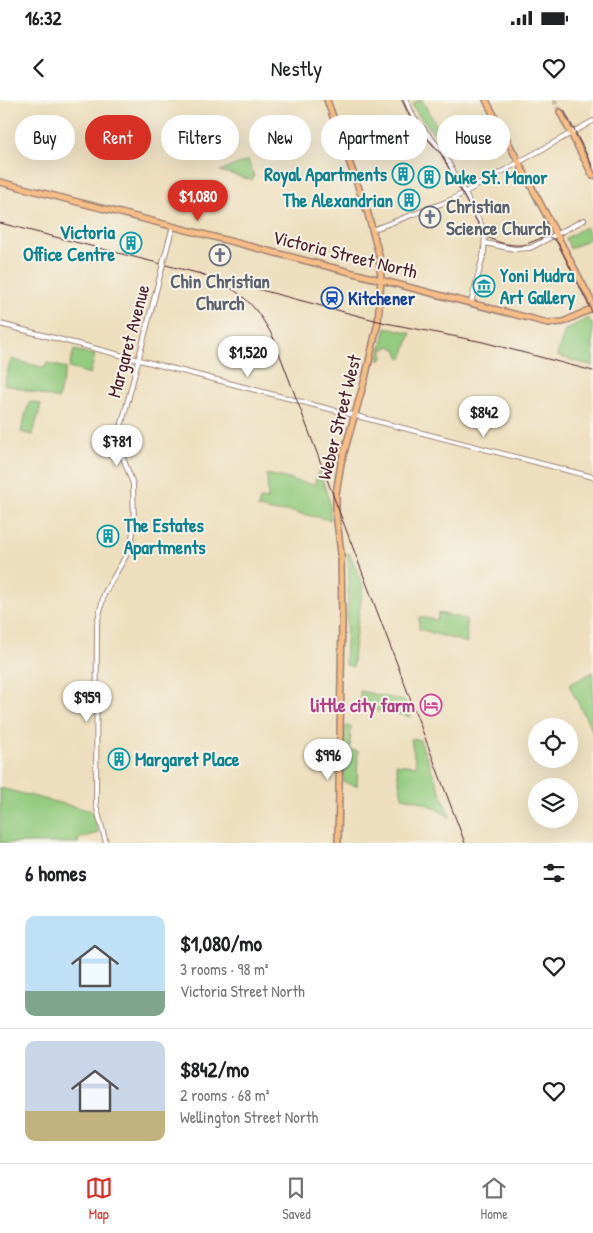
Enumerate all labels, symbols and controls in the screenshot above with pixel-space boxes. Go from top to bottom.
text: 16:32 [25,5,61,31]
text: Nestly [271,53,322,83]
icon: back [25,54,53,82]
icon: heart [540,54,568,82]
chip: Buy [15,115,75,160]
chip: Rent [85,115,151,160]
chip: Filters [161,115,239,160]
chip: New [249,115,311,160]
chip: Apartment [321,115,427,160]
chip: House [437,115,510,160]
place label: Royal Apartments [264,161,388,188]
building icon: Royal Apartments [391,162,415,186]
place label: Duke St. Manor [445,164,548,190]
building icon: Duke St. Manor [417,165,441,189]
pin: $1,080 [157,180,239,222]
text: $1,080 [179,185,217,207]
place label: The Alexandrian [282,187,393,213]
building icon: The Alexandrian [397,188,421,212]
place label: Christian Science Church [446,193,550,241]
church icon: Christian Science Church [418,205,442,229]
place label: Victoria Office Centre [23,219,116,267]
street label: Victoria Street North [270,223,420,285]
building icon: Victoria Office Centre [119,231,143,255]
church icon: Chin Christian Church [208,243,232,267]
place label: Yoni Mudra Art Gallery [500,262,575,311]
place label: Chin Christian Church [170,268,270,316]
museum icon: Yoni Mudra Art Gallery [472,274,496,298]
street label: Margaret Avenue [100,281,156,400]
place label: Kitchener [348,285,416,311]
station icon: Kitchener [320,286,344,310]
pin: $1,520 [207,336,289,378]
text: $1,520 [229,341,267,363]
street label: Weber Street West [311,351,367,482]
pin: $842 [454,396,514,438]
text: $842 [470,401,498,423]
pin: $781 [87,424,147,467]
text: $781 [103,430,131,452]
place label: The Estates Apartments [123,512,206,561]
building icon: The Estates Apartments [96,524,120,548]
pin: $959 [57,680,117,723]
text: $959 [74,686,100,708]
place label: little city farm [311,692,415,719]
hotel icon: little city farm [419,693,443,717]
map controls [528,718,578,828]
button: locate [528,718,578,768]
pin: $996 [298,738,358,781]
text: $996 [315,744,341,766]
place label: Margaret Place [135,746,240,773]
building icon: Margaret Place [107,747,131,771]
button: layers [528,778,578,828]
text: 6 homes [25,859,86,888]
icon: filters [540,859,568,887]
text: $1,080/mo [180,929,262,958]
icon: home [65,936,125,996]
icon: heart [540,952,568,980]
text: 3 rooms · 98 m² [180,958,269,980]
text: Victoria Street North [180,980,305,1002]
text: $842/mo [180,1055,249,1084]
icon: home [65,1061,125,1121]
icon: heart [540,1077,568,1105]
text: 2 rooms · 68 m² [180,1084,269,1106]
text: Wellington Street North [180,1106,318,1128]
tab: Map [85,1174,113,1223]
tab: Saved [282,1174,311,1223]
tab: Home [480,1174,508,1223]

